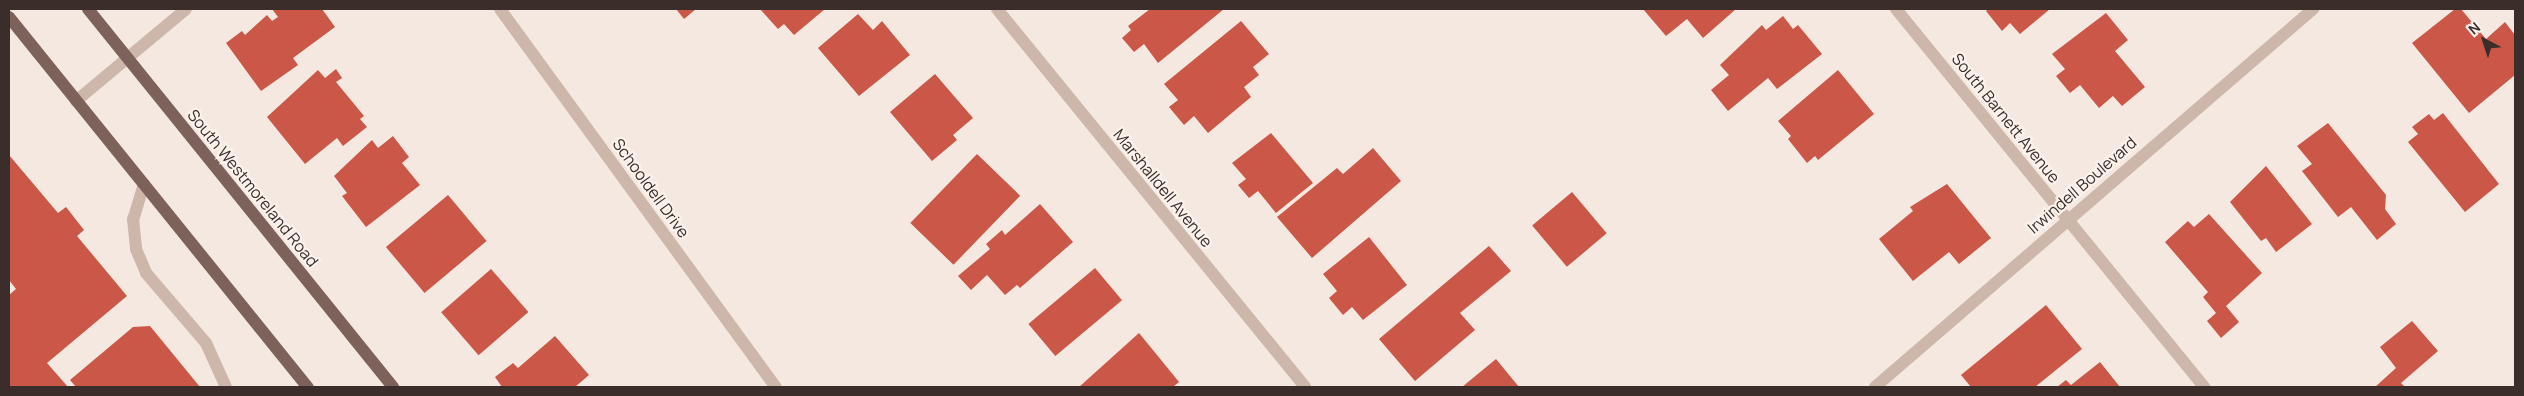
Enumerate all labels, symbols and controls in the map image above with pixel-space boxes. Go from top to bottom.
north arrow [2459,15,2509,65]
text: N [2464,18,2484,39]
street label: South Barnett Avenue [1948,49,2064,187]
street label: South Westmoreland Road [184,106,322,270]
street label: Marshalldell Avenue [1109,125,1217,251]
street label: Irwindell Boulevard [2024,133,2140,237]
street label: Schooldell Drive [609,135,693,241]

